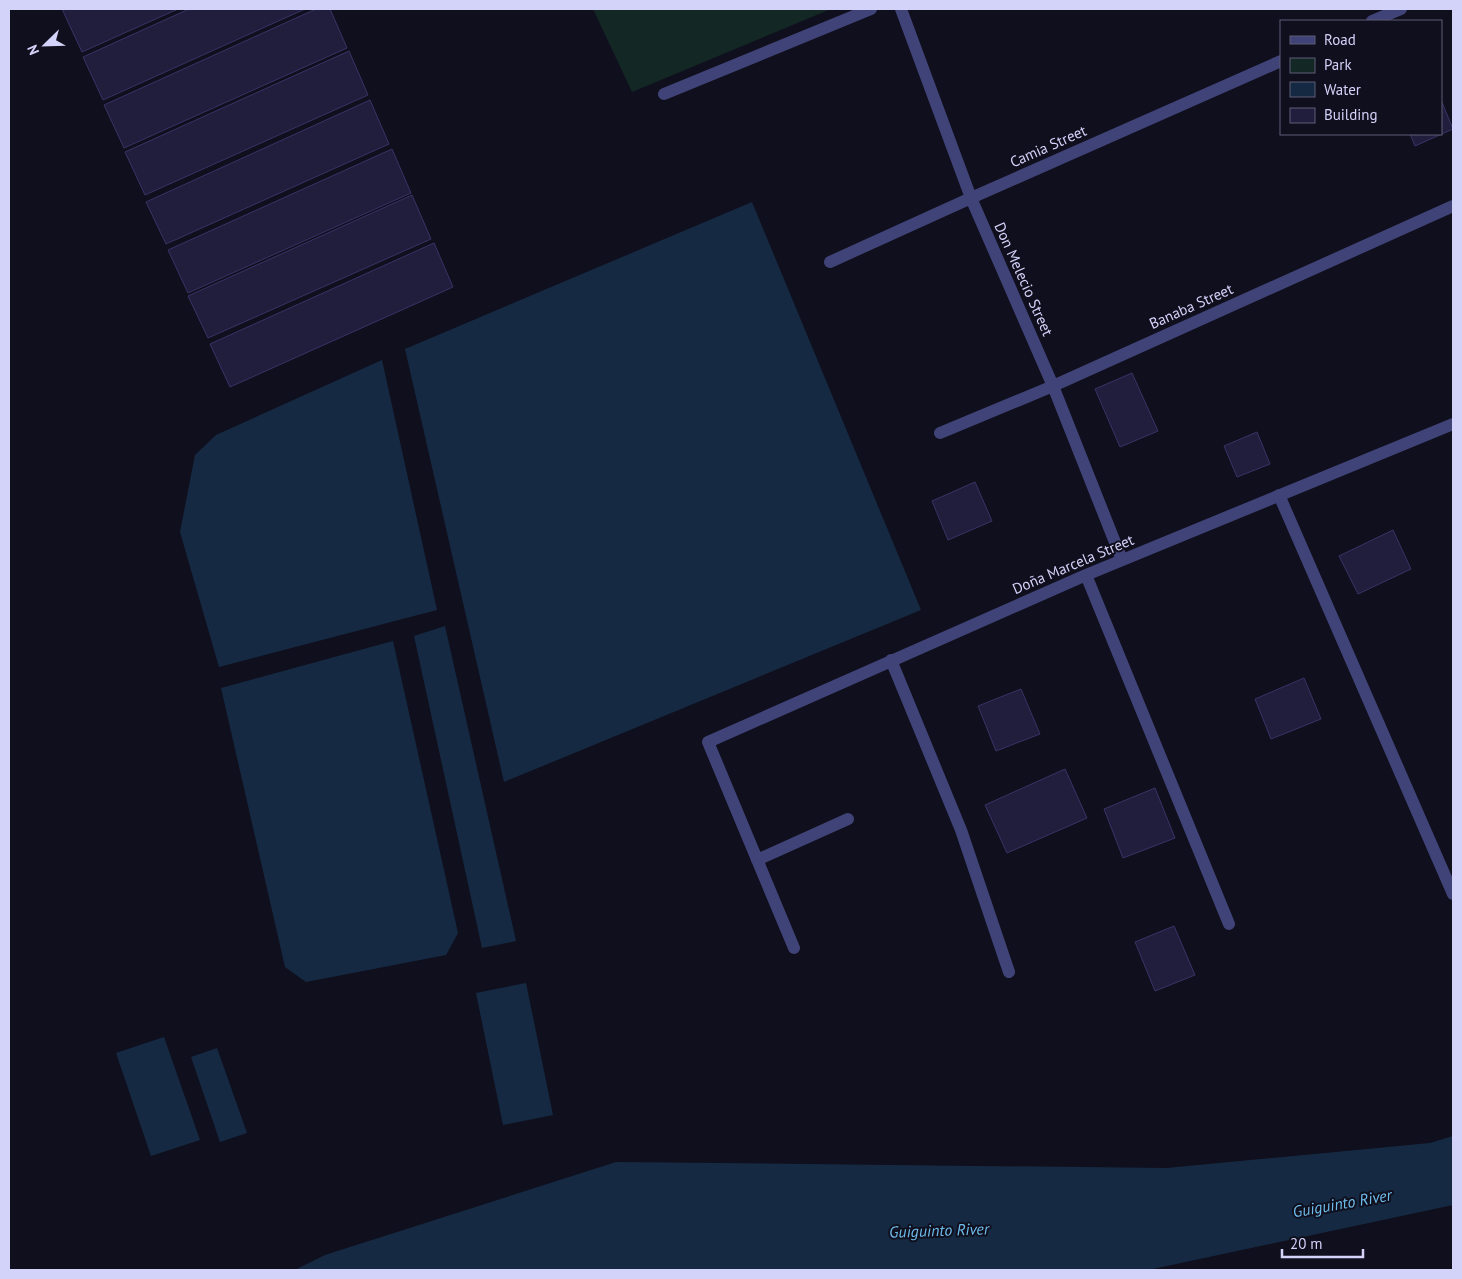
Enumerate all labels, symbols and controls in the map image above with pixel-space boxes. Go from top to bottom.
north arrow [20,20,70,70]
legend [1280,20,1442,135]
text: Road [1324,30,1356,49]
text: N [23,42,43,58]
text: Park [1324,55,1352,74]
text: Water [1324,80,1361,99]
text: Building [1324,105,1378,124]
street label: Camia Street [1007,121,1089,171]
street label: Don Melecio Street [990,219,1058,339]
street label: Banaba Street [1146,279,1236,333]
street label: Doña Marcela Street [1009,530,1137,598]
water label: Guiguinto River [1291,1184,1395,1222]
water label: Guiguinto River [889,1218,991,1242]
scale bar [1282,1226,1363,1258]
text: 20 m [1290,1234,1323,1253]

